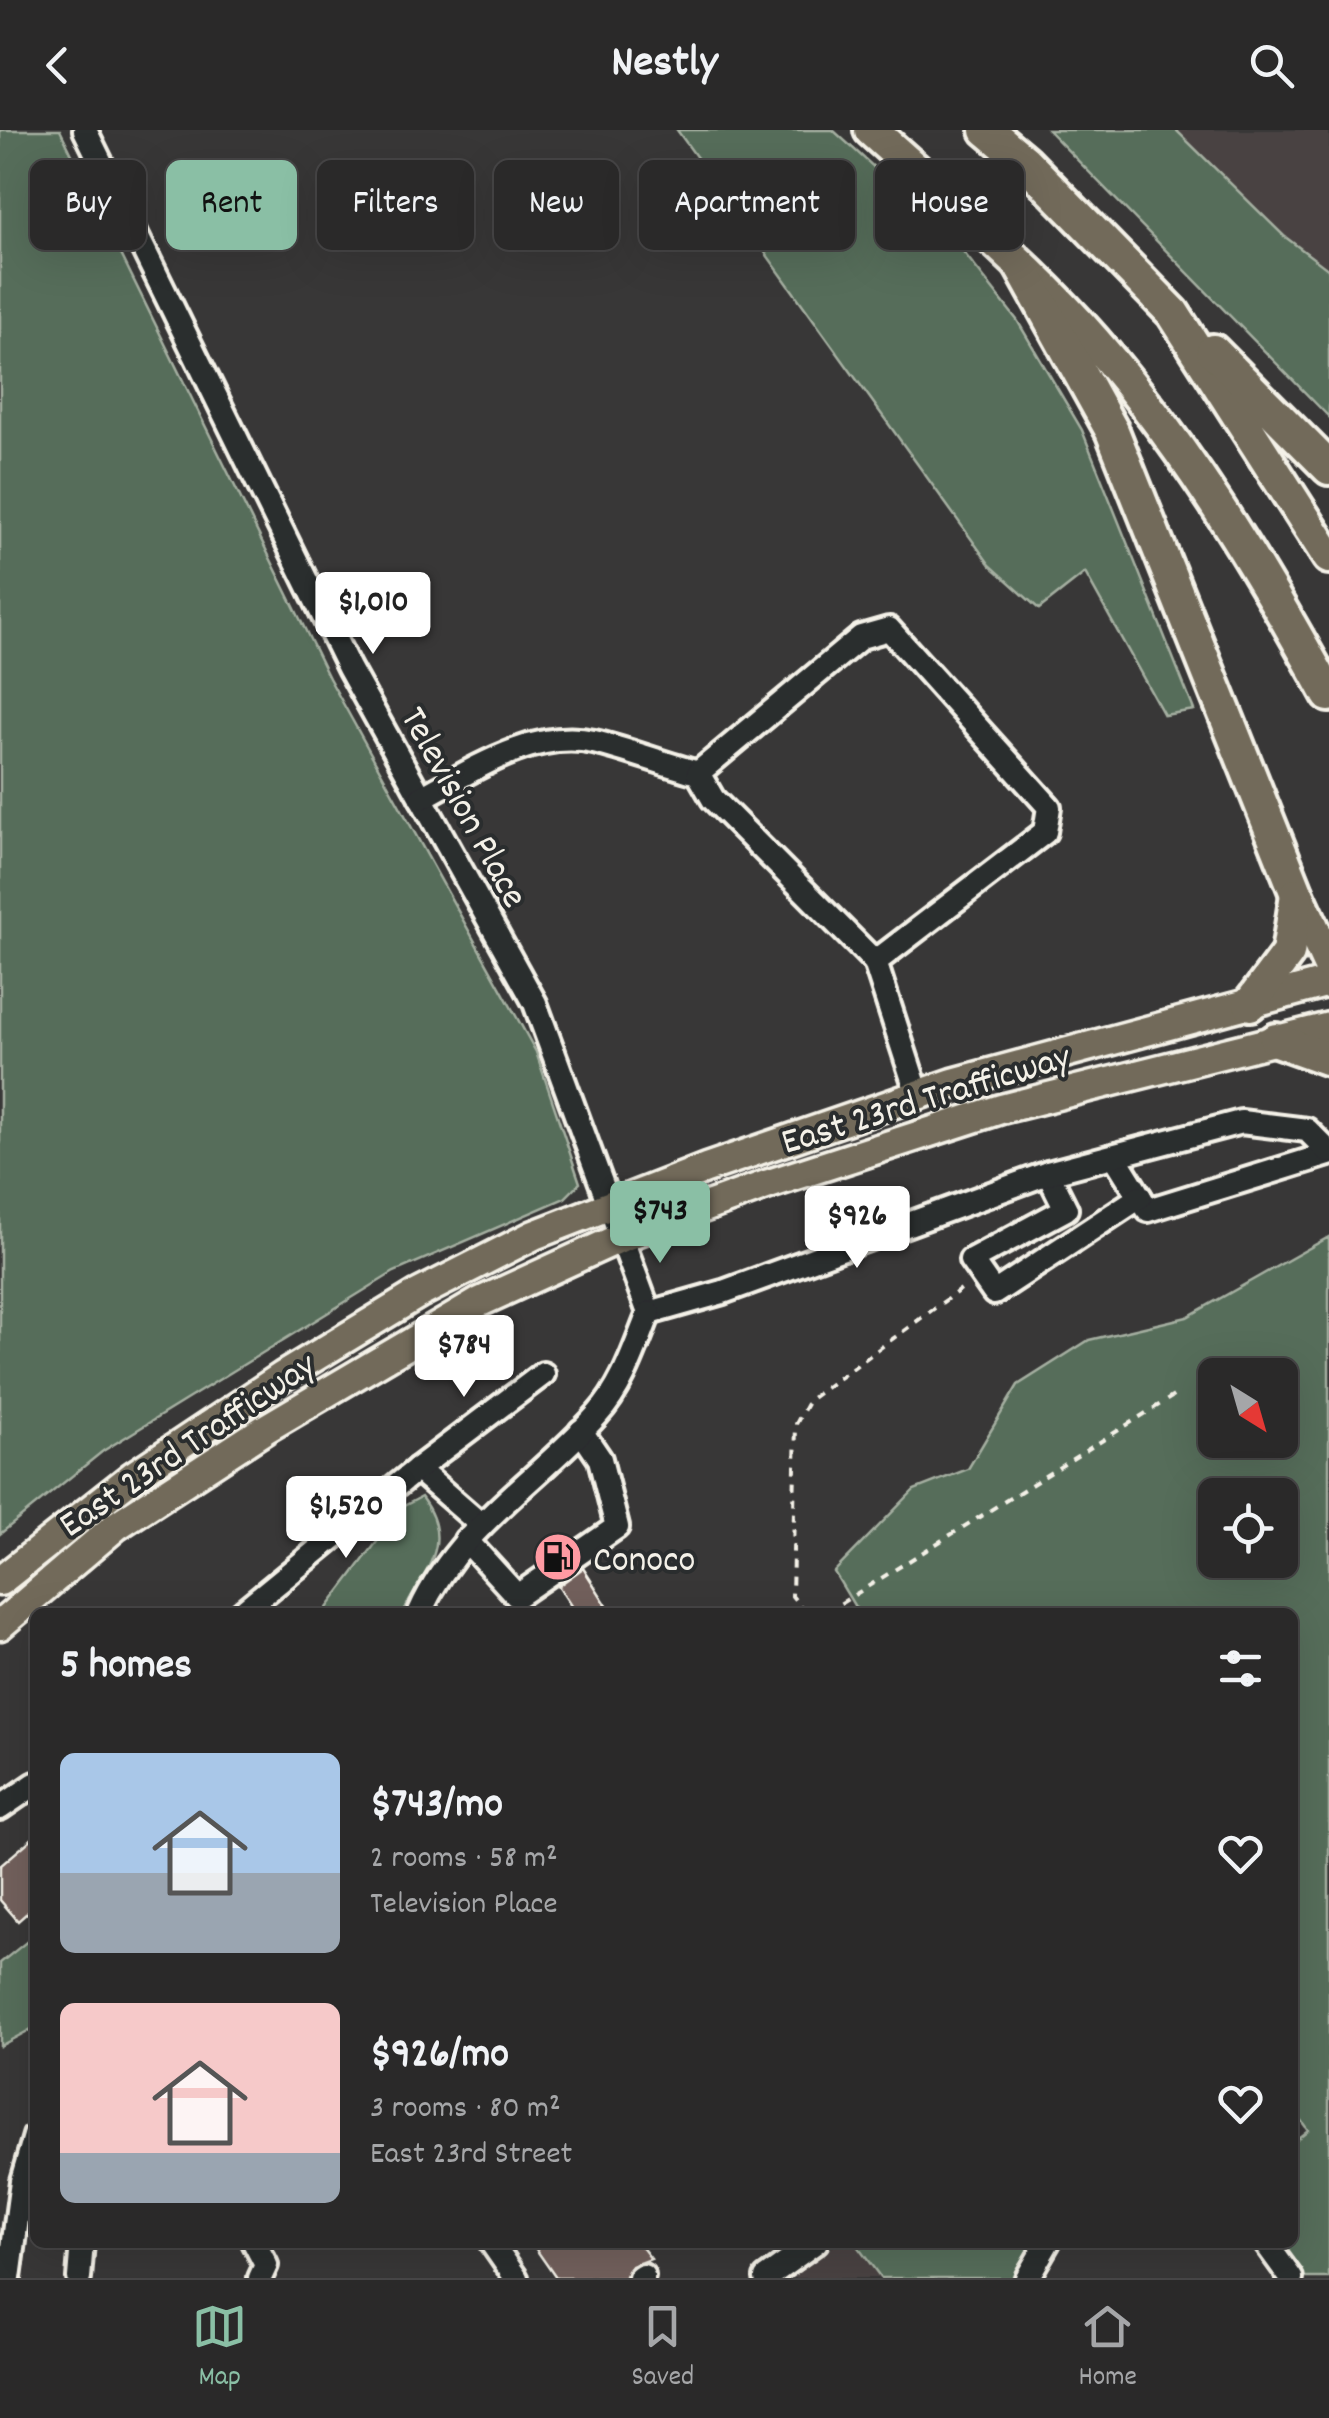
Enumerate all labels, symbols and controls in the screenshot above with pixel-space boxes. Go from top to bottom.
text: Nestly [611,33,718,97]
icon: back [30,38,85,93]
icon: search [1244,38,1299,93]
chip: Buy [30,160,146,250]
chip: Rent [166,160,297,250]
chip: Filters [317,160,474,250]
chip: New [494,160,619,250]
chip: Apartment [639,160,855,250]
chip: House [875,160,1024,250]
pin: $1,010 [292,572,454,657]
text: $1,010 [337,581,409,627]
street label: Television Place [383,698,539,919]
street label: East 23rd Trafficway [775,1032,1078,1172]
pin: $743 [601,1181,719,1266]
pin: $926 [798,1186,916,1271]
text: $743 [632,1190,688,1236]
text: $926 [827,1195,887,1241]
pin: $784 [405,1315,523,1400]
text: $784 [437,1324,491,1370]
street label: East 23rd Trafficway [50,1341,329,1554]
north arrow [1198,1358,1298,1458]
map controls [1198,1358,1298,1578]
pin: $1,520 [265,1476,427,1561]
button: locate [1198,1478,1298,1578]
text: $1,520 [308,1485,384,1531]
fuel station icon: Conoco [532,1531,584,1583]
place label: Conoco [593,1535,695,1590]
text: 5 homes [60,1638,192,1698]
icon: filters [1213,1641,1268,1696]
text: $743/mo [370,1777,503,1837]
icon: home [140,1793,260,1913]
icon: heart [1213,1826,1268,1881]
text: 2 rooms · 58 m² [370,1837,558,1883]
text: Television Place [370,1883,558,1929]
text: $926/mo [370,2027,509,2087]
icon: home [140,2043,260,2163]
icon: heart [1213,2076,1268,2131]
text: 3 rooms · 80 m² [370,2087,561,2133]
text: East 23rd Street [370,2133,572,2179]
tab: Map [192,2299,247,2399]
tab: Saved [632,2299,694,2399]
tab: Home [1078,2299,1137,2399]

